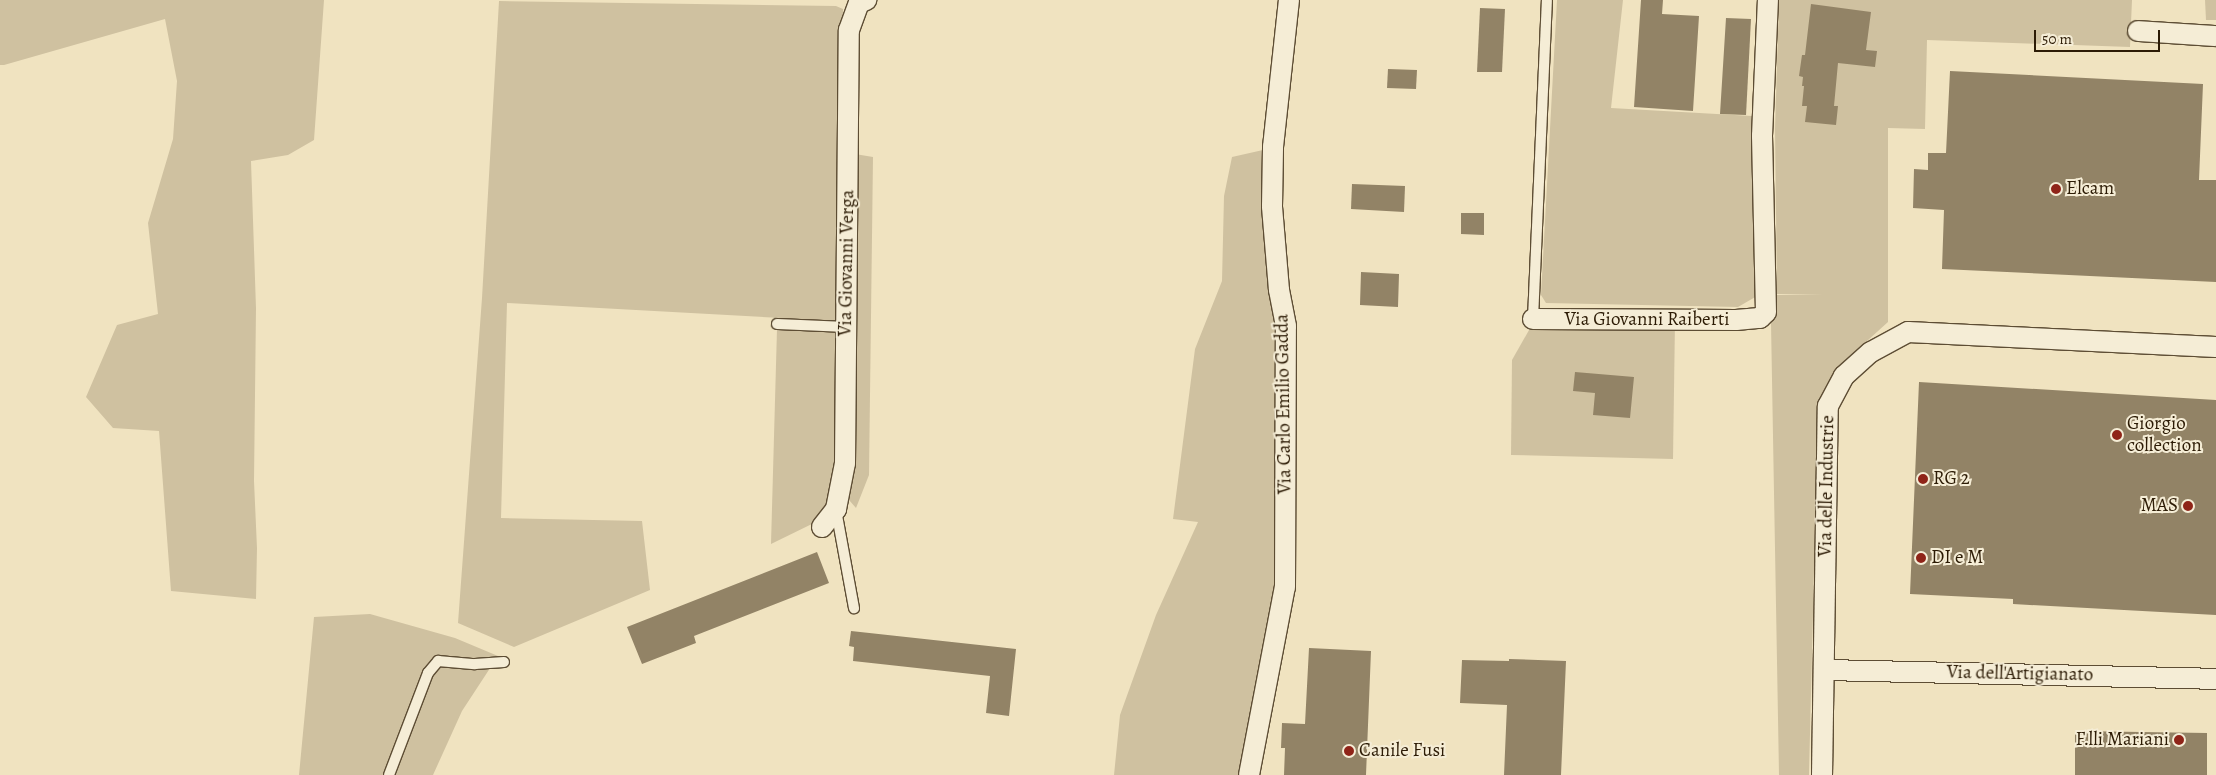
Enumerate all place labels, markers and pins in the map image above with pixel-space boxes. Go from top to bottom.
place label: Elcam [2066,178,2114,200]
marker: Elcam [2050,183,2062,195]
place label: Giorgio collection [2127,413,2202,457]
marker: Giorgio collection [2111,429,2123,441]
place label: RG 2 [1933,468,1970,490]
marker: RG 2 [1917,473,1929,485]
place label: MAS [2141,495,2178,517]
marker: MAS [2182,500,2194,512]
place label: DI e M [1931,547,1983,569]
marker: DI e M [1915,552,1927,564]
place label: F.lli Mariani [2076,729,2169,751]
marker: F.lli Mariani [2173,734,2185,746]
place label: Canile Fusi [1359,740,1445,762]
marker: Canile Fusi [1343,745,1355,757]

